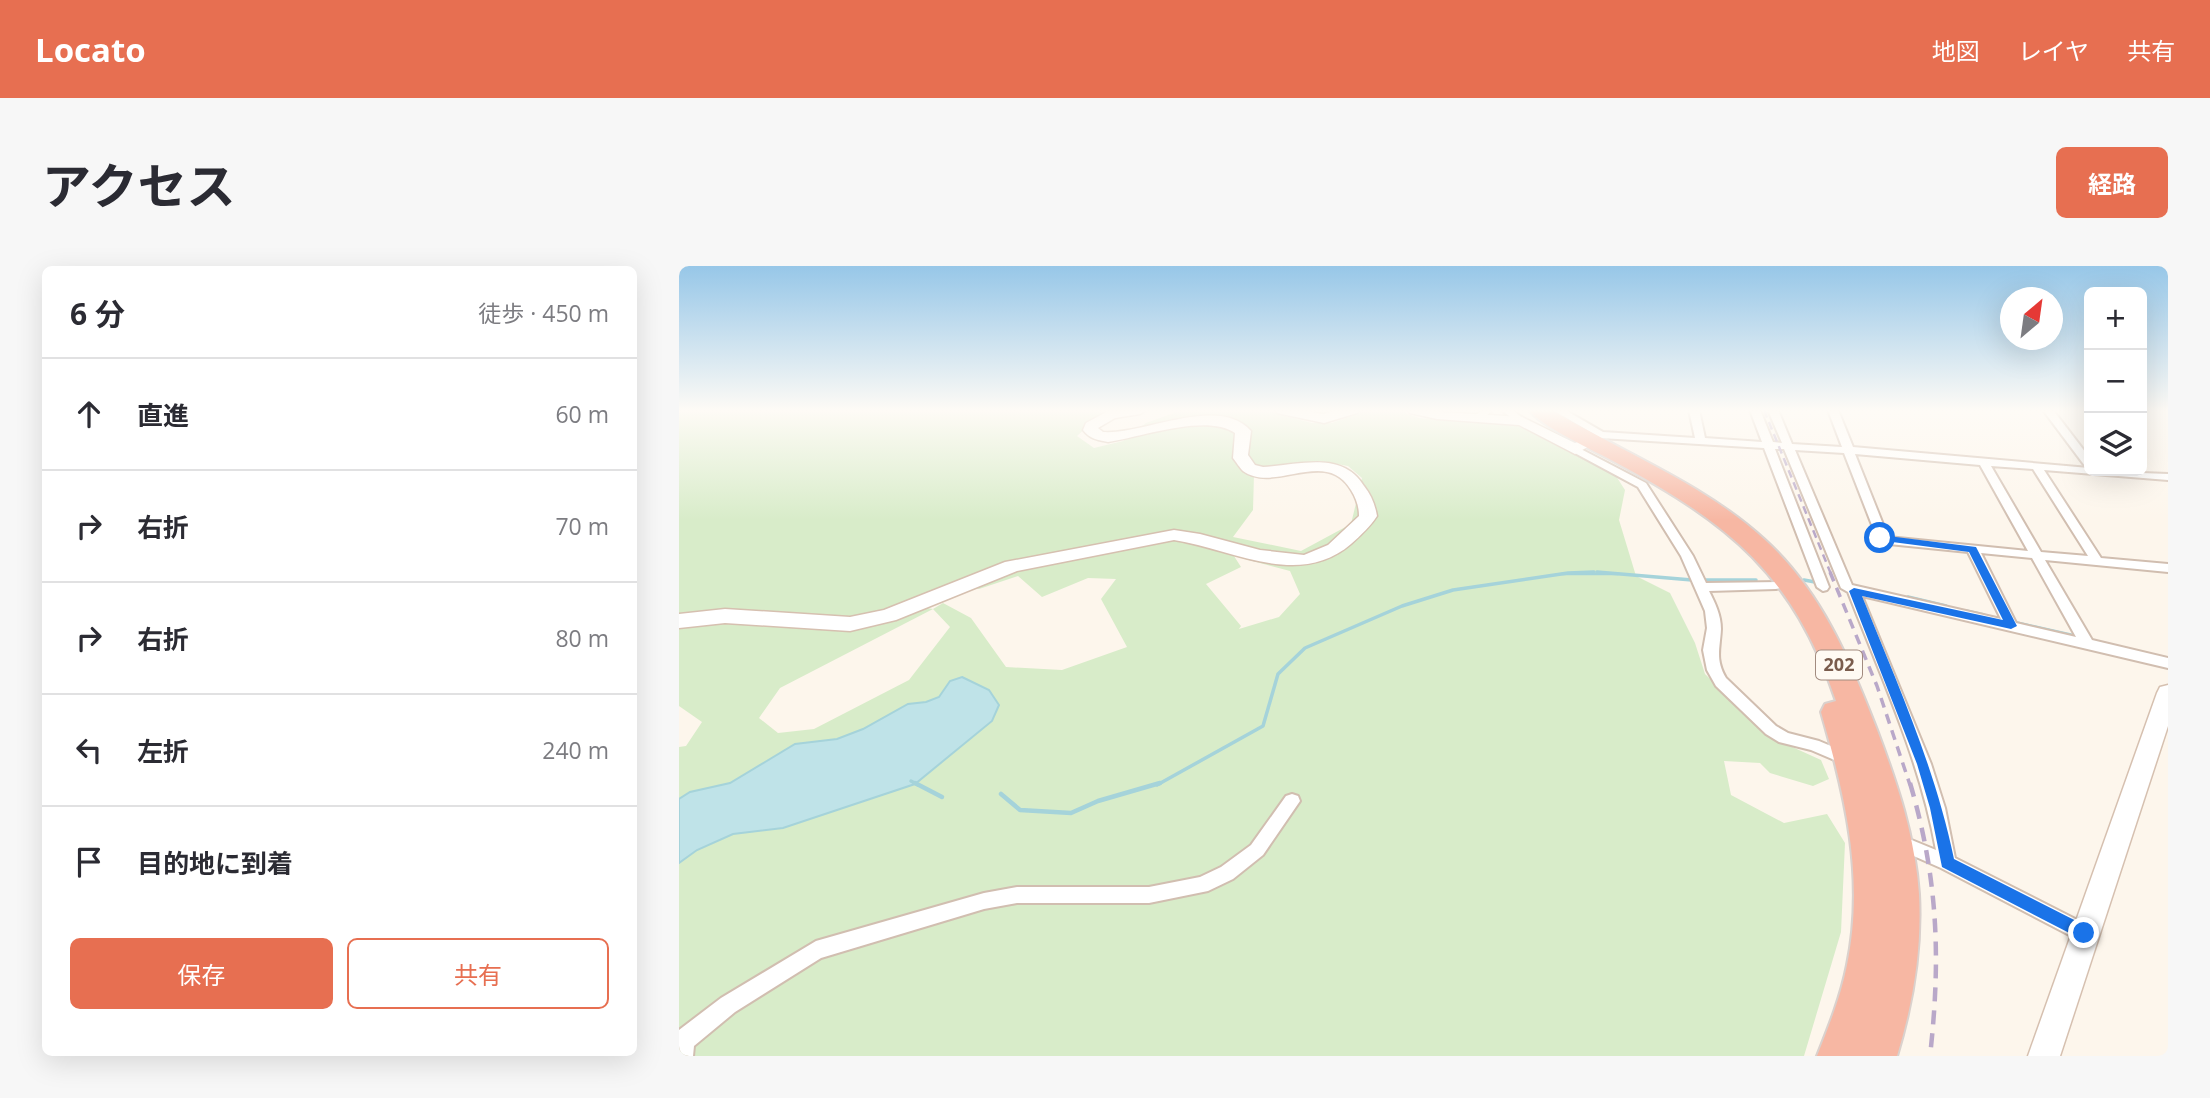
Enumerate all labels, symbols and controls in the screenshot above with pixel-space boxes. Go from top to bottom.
text: Locato [35,27,146,72]
text: 地図 [1932,34,1980,67]
text: レイヤ [2018,34,2089,67]
text: 共有 [2127,34,2175,67]
button: 経路 [2056,147,2168,218]
text: アクセス [42,152,236,218]
north arrow [2000,287,2063,350]
map controls [2084,287,2147,476]
button: + [2084,287,2147,350]
text: 6 分 [70,293,125,334]
text: 徒歩 · 450 m [478,297,609,329]
button: − [2084,350,2147,413]
icon: ahead [70,395,108,433]
text: 直進 [137,397,189,433]
text: 60 m [555,398,609,430]
button: layers [2084,413,2147,476]
icon: right [70,507,108,545]
text: 右折 [137,509,189,545]
text: 70 m [555,510,609,542]
route start [1864,522,1895,553]
icon: right [70,619,108,657]
text: 右折 [137,621,189,657]
text: 80 m [555,622,609,654]
road number: 202 [1816,650,1862,680]
icon: left [70,731,108,769]
text: 左折 [137,733,189,769]
text: 240 m [542,734,609,766]
icon: arrive [70,843,108,881]
text: 目的地に到着 [137,845,293,881]
route end [2068,917,2099,948]
button: 保存 [70,938,333,1009]
button: 共有 [347,938,609,1009]

